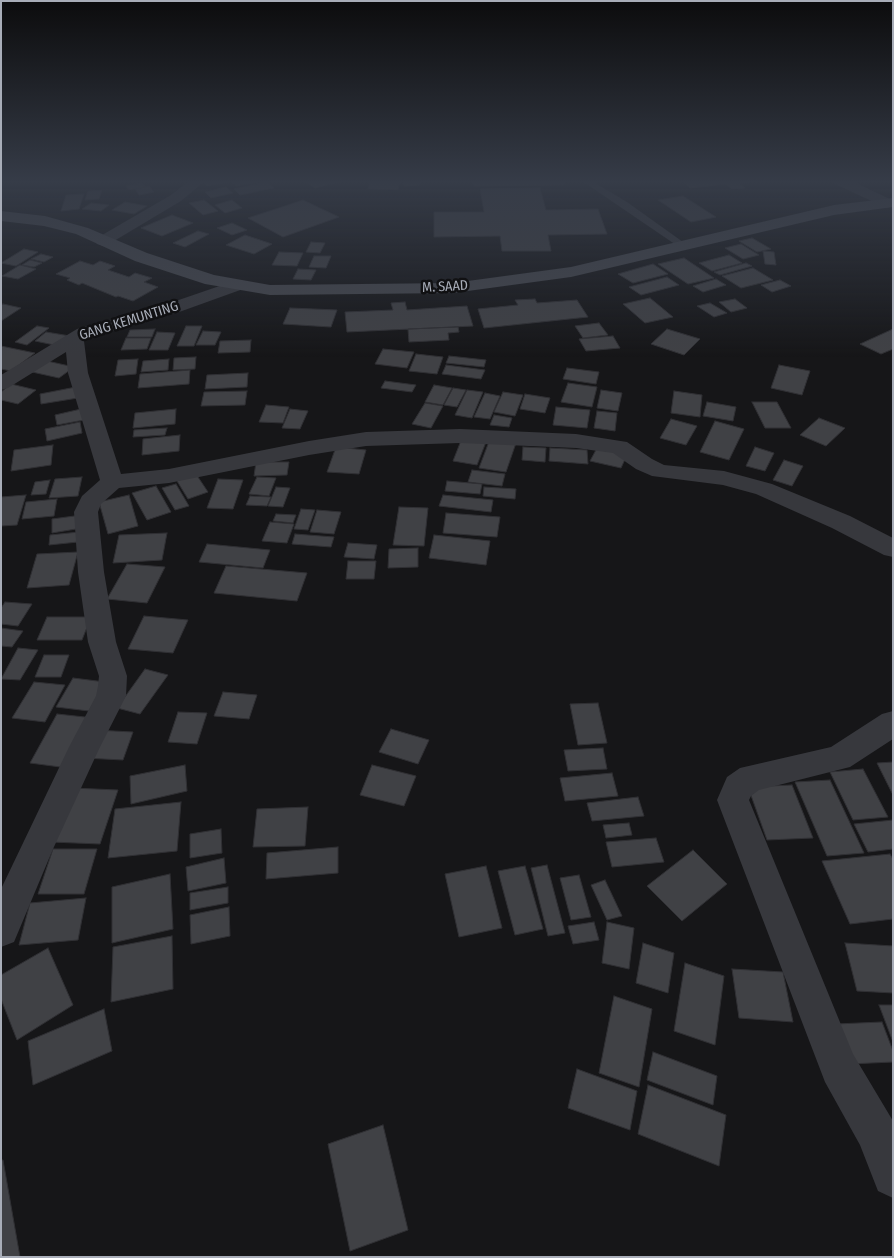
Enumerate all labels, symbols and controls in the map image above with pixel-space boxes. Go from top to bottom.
street label: M. SAAD [422,277,468,297]
street label: GANG KEMUNTING [78,298,180,344]

